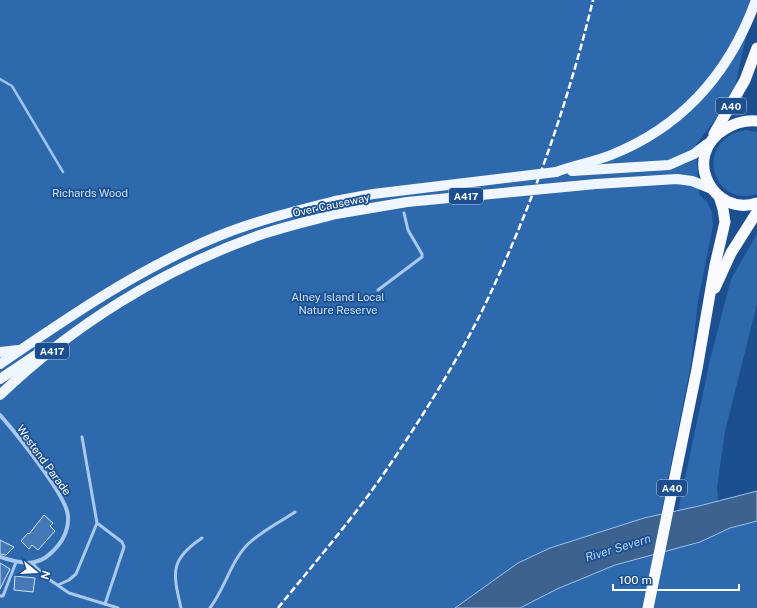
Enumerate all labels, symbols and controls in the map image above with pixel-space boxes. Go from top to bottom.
road number: A40 [716,98,746,114]
park label: Richards Wood [52,187,128,199]
road number: A417 [449,188,483,204]
street label: Over Causeway [291,191,371,219]
park label: Alney Island Local Nature Reserve [291,291,385,316]
road number: A417 [35,343,69,359]
street label: Westend Parade [15,423,73,497]
road number: A40 [657,480,687,496]
water label: River Severn [583,531,653,565]
north arrow [16,552,56,592]
scale bar [613,566,739,592]
text: N [38,569,53,581]
text: 100 m [619,573,652,587]

